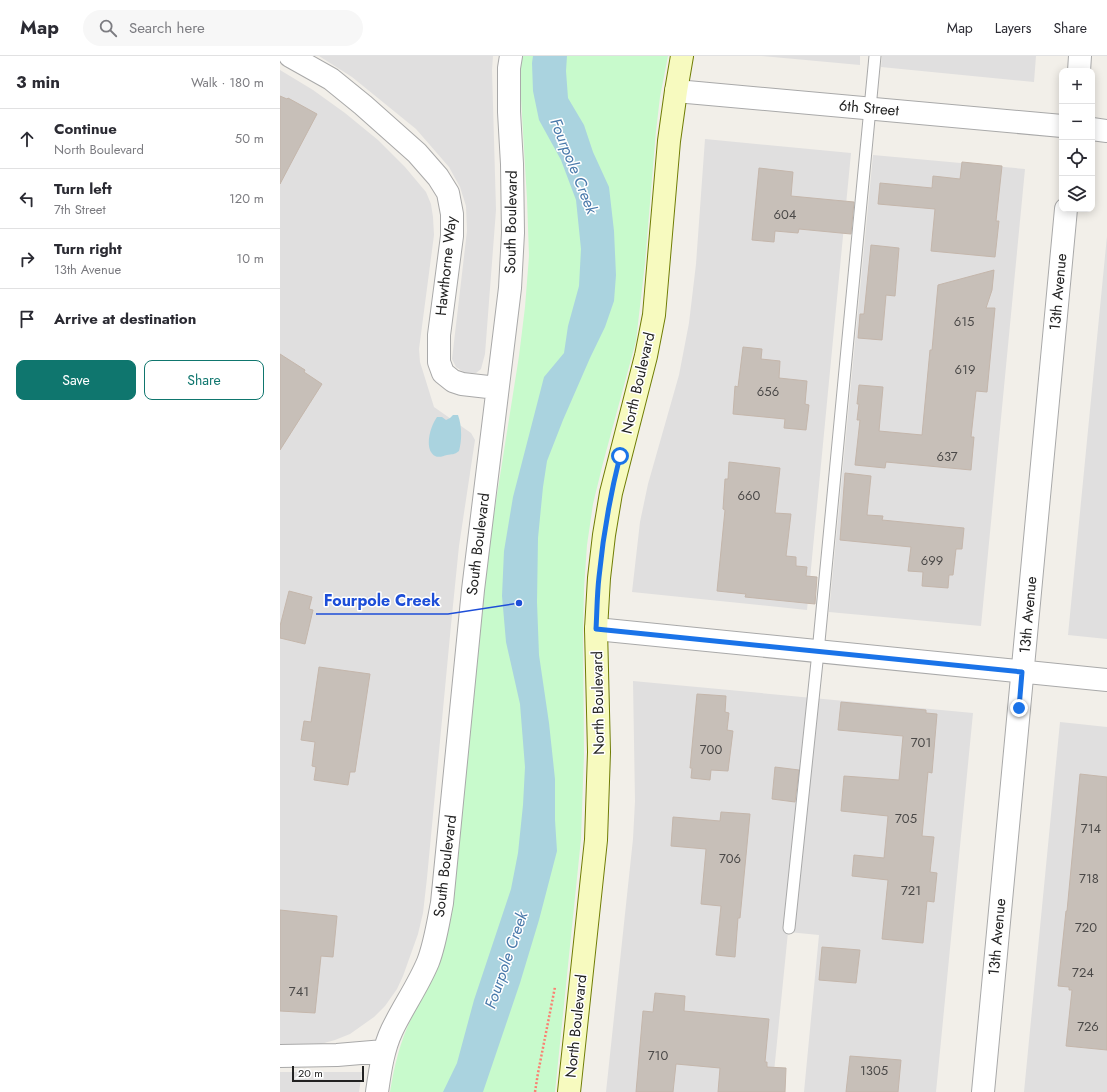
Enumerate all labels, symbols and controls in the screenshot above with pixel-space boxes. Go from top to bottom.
search box [83,10,363,46]
text: Map [20,14,59,41]
icon: search [97,17,119,39]
text: Search here [129,17,205,39]
text: Map [947,18,973,38]
text: Layers [995,18,1031,38]
text: Share [1053,18,1087,38]
map controls [1059,68,1095,212]
button: + [1059,68,1095,104]
text: 3 min [16,70,60,94]
text: Walk · 180 m [191,73,264,92]
street label: 6th Street [838,94,900,122]
button: − [1059,104,1095,140]
water label: Fourpole Creek [544,115,604,218]
text: Continue [54,118,117,140]
icon: ahead [16,128,38,150]
text: 50 m [235,129,264,148]
text: North Boulevard [54,140,144,159]
button: locate [1059,140,1095,176]
street label: South Boulevard [499,170,523,274]
button: layers [1059,176,1095,212]
text: Turn left [54,178,112,200]
icon: left [16,188,38,210]
text: 120 m [229,189,264,208]
text: 7th Street [54,200,106,219]
house number: 604 [774,205,797,224]
street label: Hawthorne Way [430,215,462,317]
text: Turn right [54,238,122,260]
icon: right [16,248,38,270]
text: 10 m [236,249,264,268]
street label: 13th Avenue [1044,252,1072,332]
text: 13th Avenue [54,260,121,279]
icon: arrive [16,308,38,330]
text: Arrive at destination [54,308,196,330]
house number: 615 [954,312,974,331]
street label: North Boulevard [616,330,660,436]
button: Save [16,360,136,400]
button: Share [144,360,264,400]
house number: 619 [955,360,975,379]
house number: 656 [757,382,779,401]
route start [611,447,629,465]
house number: 637 [936,447,958,466]
house number: 660 [738,486,761,505]
street label: South Boulevard [461,491,495,597]
house number: 699 [921,551,943,570]
street label: 13th Avenue [1014,575,1042,655]
callout: Fourpole Creek [316,586,448,614]
text: Fourpole Creek [324,589,441,612]
street label: North Boulevard [586,651,610,755]
route end [1010,699,1028,717]
house number: 701 [911,733,931,752]
house number: 700 [700,740,722,759]
house number: 705 [895,809,917,828]
street label: South Boulevard [428,813,462,919]
house number: 714 [1081,819,1102,838]
house number: 706 [719,849,741,868]
house number: 718 [1079,869,1099,888]
house number: 721 [901,881,921,900]
street label: 13th Avenue [983,897,1011,977]
water label: Fourpole Creek [479,907,534,1012]
house number: 720 [1075,918,1097,937]
house number: 724 [1072,963,1094,982]
street label: North Boulevard [560,973,592,1079]
house number: 741 [289,982,309,1001]
house number: 726 [1077,1017,1099,1036]
house number: 710 [648,1046,668,1065]
house number: 1305 [860,1061,888,1080]
scale bar [292,1064,364,1083]
text: 20 m [298,1065,323,1081]

